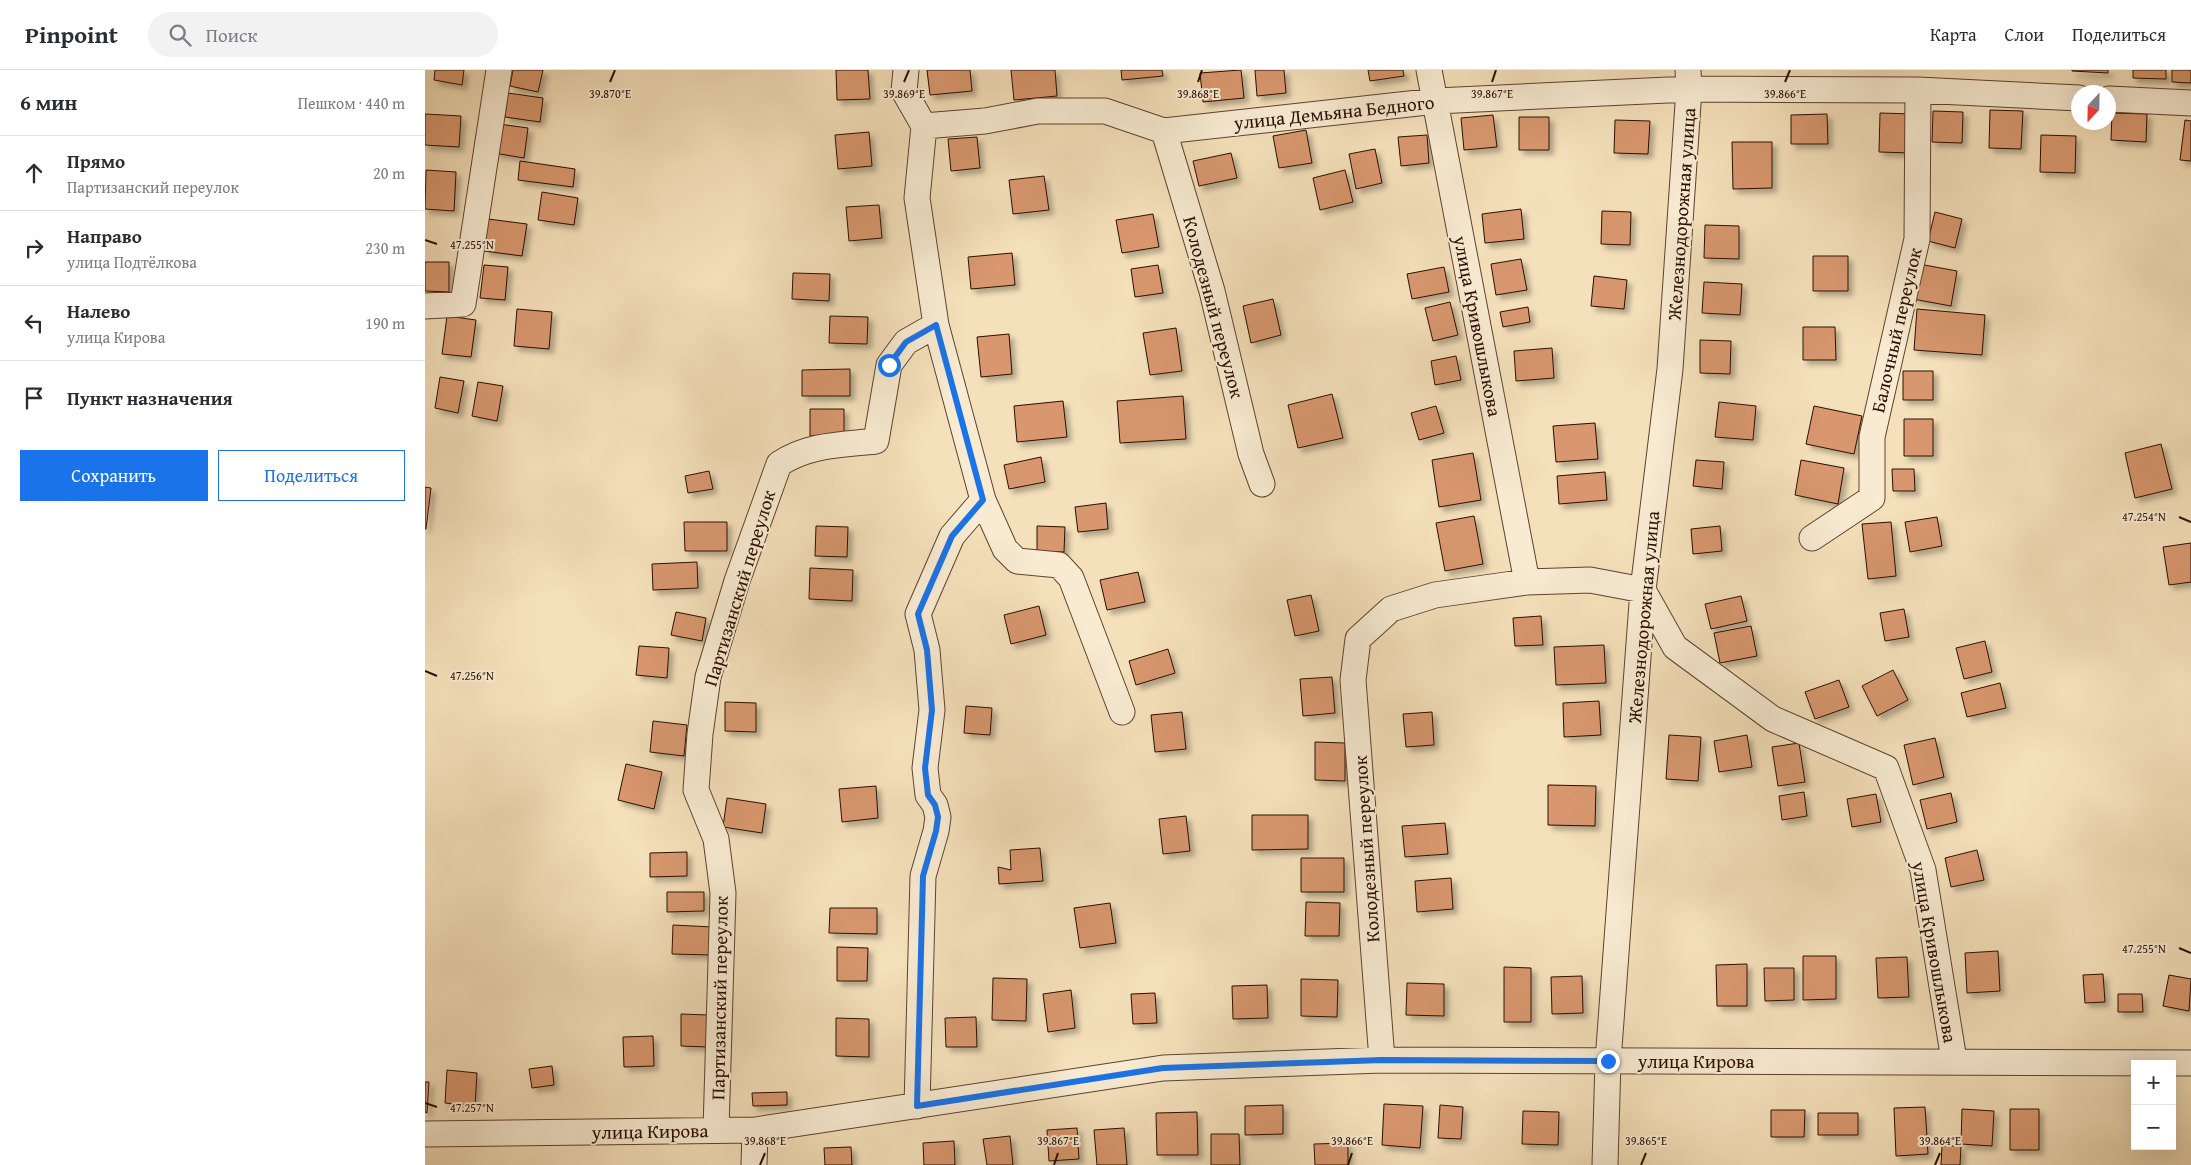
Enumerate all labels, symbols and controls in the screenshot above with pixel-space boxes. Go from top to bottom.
search box [148,12,498,57]
text: Pinpoint [25,17,118,52]
icon: search [166,21,194,49]
text: Поиск [206,21,257,49]
text: Карта [1930,21,1977,48]
text: Слои [2005,21,2044,48]
text: Поделиться [2072,21,2166,48]
text: 39.870°E [589,85,631,102]
text: 39.869°E [883,85,925,102]
text: 39.868°E [1177,85,1219,102]
text: 39.867°E [1471,85,1513,102]
text: 39.866°E [1764,85,1806,102]
north arrow [2071,85,2116,130]
text: 6 мин [20,87,77,118]
street label: улица Демьяна Бедного [1231,88,1436,137]
text: Пешком · 440 m [298,91,405,115]
street label: Железнодорожная улица [1660,107,1702,322]
text: Прямо [67,147,125,175]
icon: ahead [20,159,48,187]
text: 20 m [373,161,405,185]
text: Партизанский переулок [67,175,239,199]
street label: Колодезный переулок [1176,213,1252,401]
text: Направо [67,222,142,250]
street label: улица Кривошлыкова [1447,232,1509,419]
icon: right [20,234,48,262]
text: 230 m [365,236,405,260]
text: 47.255°N [450,236,494,253]
street label: Балочный переулок [1863,245,1929,415]
text: улица Подтёлкова [67,250,197,274]
text: Налево [67,297,130,325]
icon: left [20,309,48,337]
text: 190 m [365,311,405,335]
text: улица Кирова [67,325,165,349]
route start [878,354,901,377]
icon: arrive [20,384,48,412]
text: Пункт назначения [67,384,233,412]
button: Сохранить [20,450,208,501]
button: Поделиться [218,450,405,501]
street label: Партизанский переулок [696,486,782,690]
text: 47.254°N [2122,508,2166,525]
street label: Железнодорожная улица [1620,510,1666,725]
text: 47.256°N [450,667,494,684]
street label: Колодезный переулок [1345,755,1387,943]
street label: улица Кривошлыкова [1905,858,1965,1045]
street label: Партизанский переулок [703,896,735,1100]
text: 47.255°N [2122,940,2166,957]
street label: улица Кирова [1637,1047,1754,1075]
route end [1597,1050,1620,1073]
map controls [2131,1060,2176,1150]
button: + [2131,1060,2176,1105]
text: 47.257°N [450,1099,494,1116]
button: − [2131,1105,2176,1150]
street label: улица Кирова [590,1116,709,1146]
text: 39.868°E [744,1132,786,1149]
text: 39.867°E [1037,1132,1079,1149]
text: 39.866°E [1331,1132,1373,1149]
text: 39.865°E [1625,1132,1667,1149]
text: 39.864°E [1919,1132,1961,1149]

